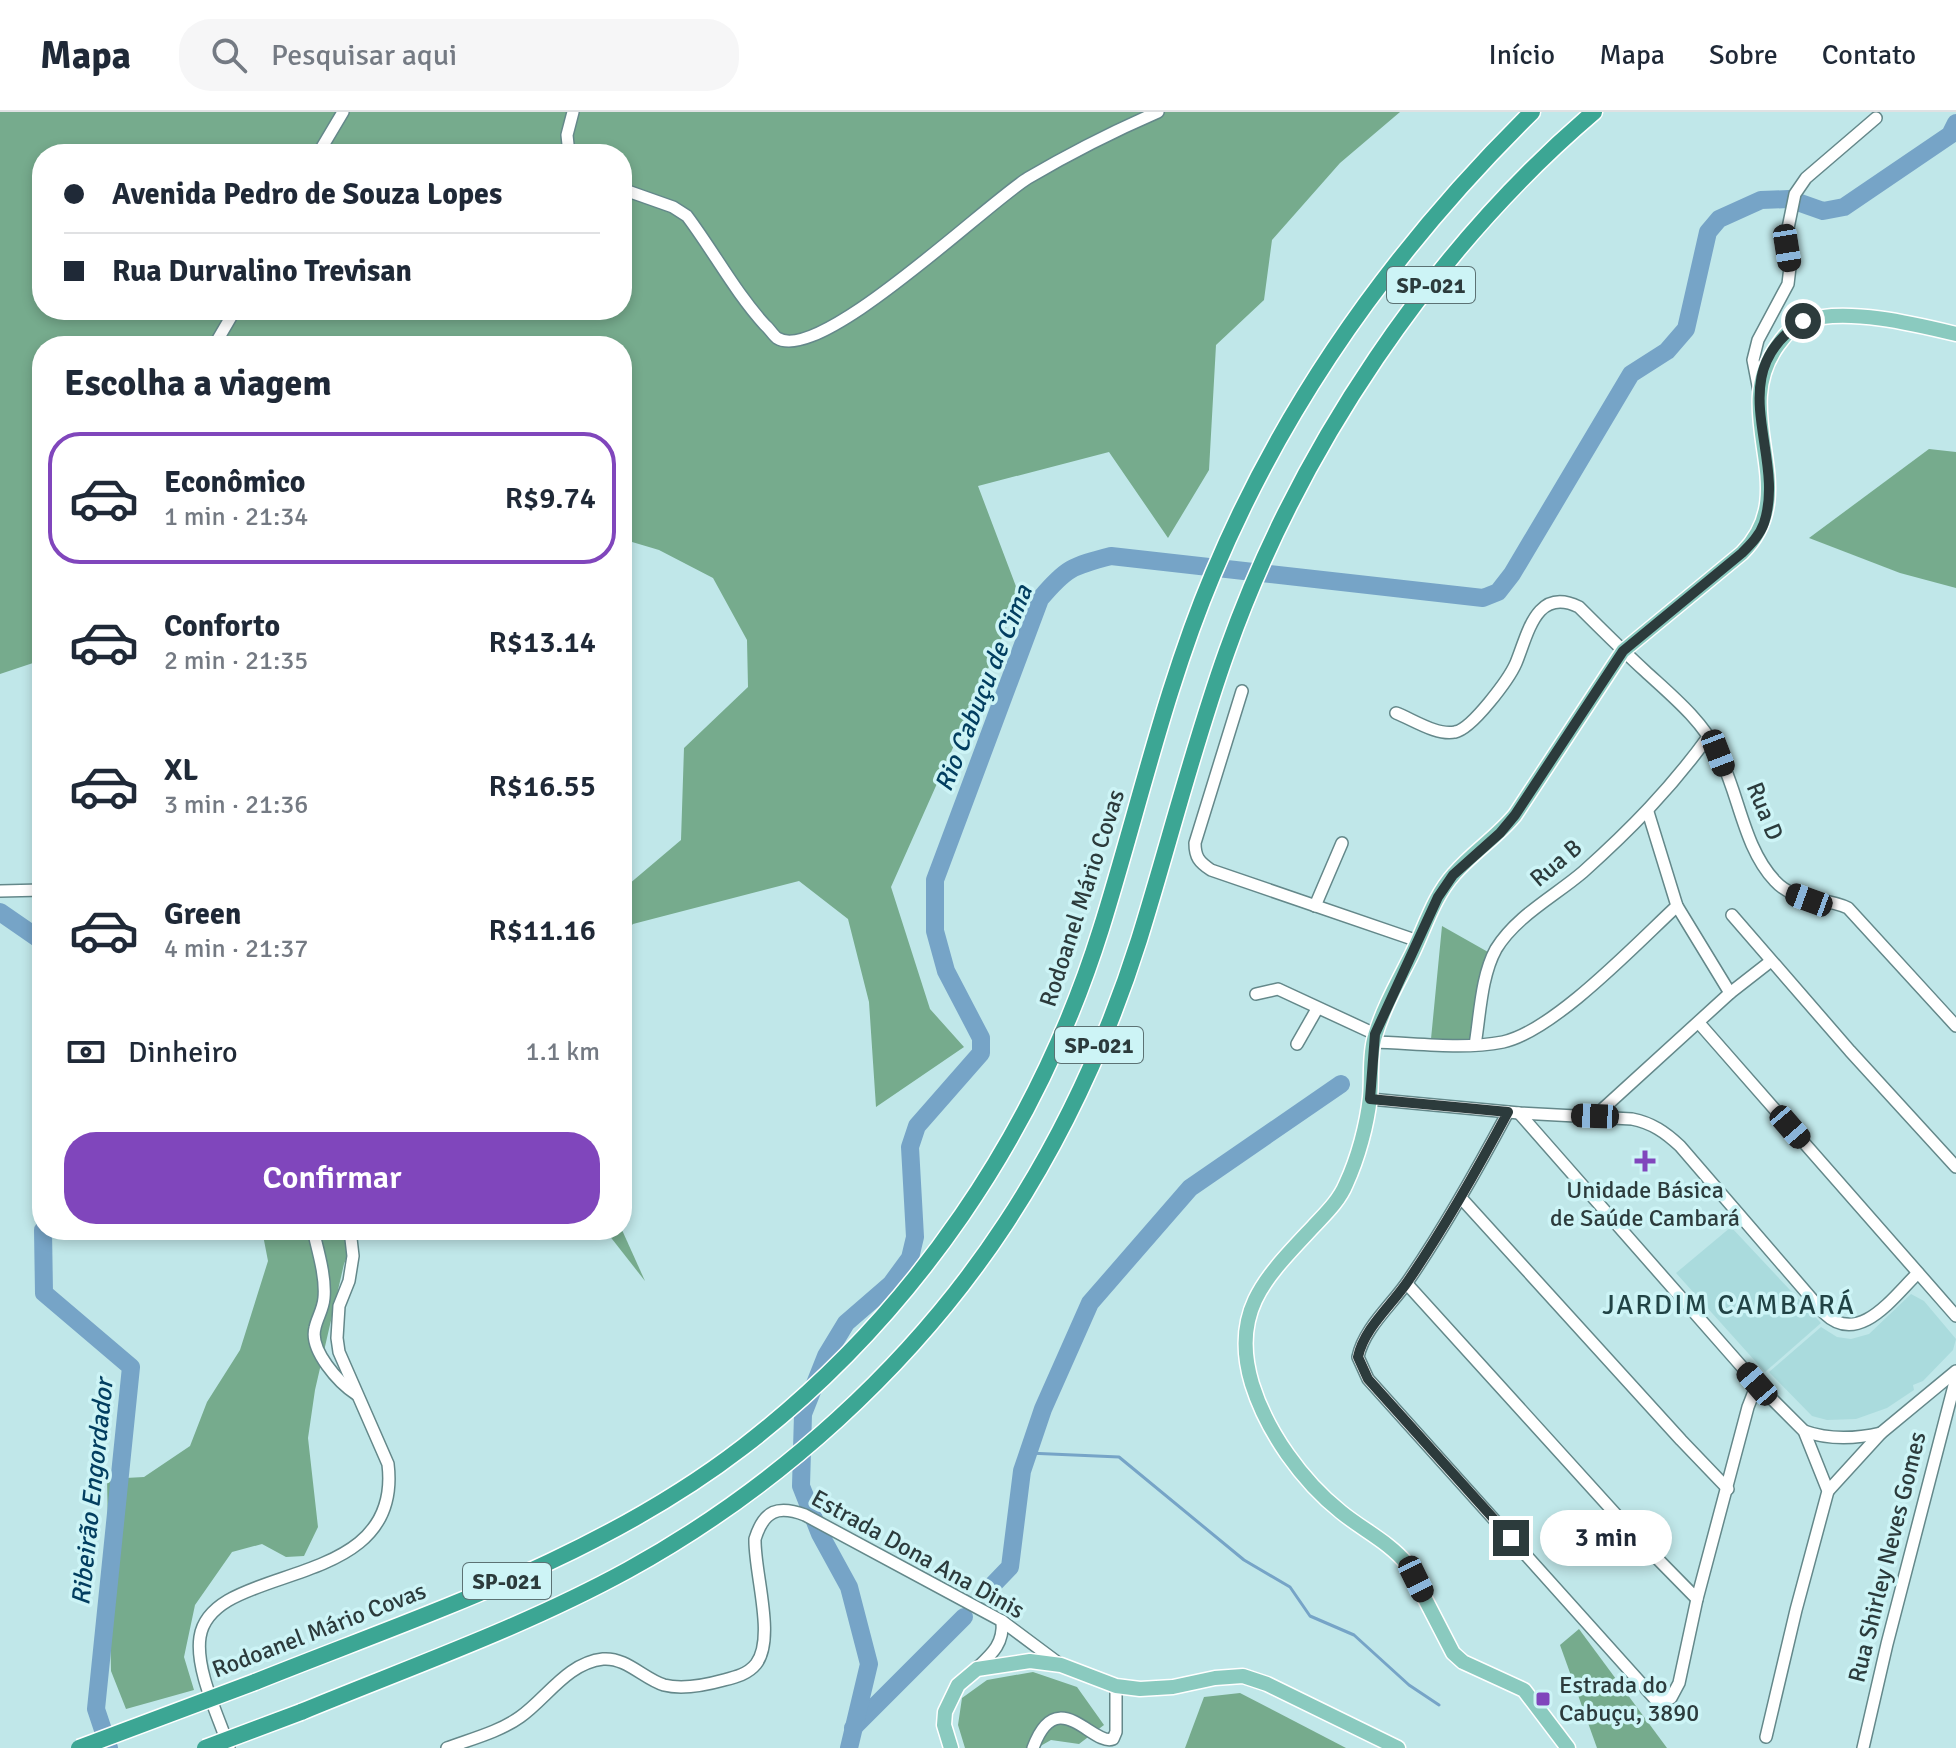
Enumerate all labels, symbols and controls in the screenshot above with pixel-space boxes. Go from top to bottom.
search box [179,19,739,91]
text: Mapa [40,32,131,79]
icon: search [207,33,251,77]
text: Pesquisar aqui [271,37,457,74]
text: Início [1488,38,1555,72]
text: Mapa [1599,38,1665,72]
text: Sobre [1709,38,1778,72]
text: Contato [1822,38,1916,72]
text: Avenida Pedro de Souza Lopes [112,176,502,213]
car [1771,222,1803,274]
text: Rua Durvalino Trevisan [112,253,412,290]
road number: SP-021 [1387,267,1475,303]
route start [1785,303,1821,339]
text: Escolha a viagem [64,361,332,406]
icon: car [68,462,140,534]
text: Econômico [164,464,306,501]
text: R$9.74 [505,480,596,517]
text: 1 min · 21:34 [164,501,308,533]
water label: Rio Cabuçu de Cima [928,580,1040,796]
icon: car [68,606,140,678]
text: Conforto [164,608,280,645]
text: R$13.14 [489,624,596,661]
text: 2 min · 21:35 [164,645,308,677]
car [1698,726,1738,780]
icon: car [68,750,140,822]
text: XL [164,752,198,789]
text: R$16.55 [489,768,596,805]
street label: Rua D [1740,778,1790,844]
street label: Rodoanel Mário Covas [1033,786,1131,1010]
text: 3 min · 21:36 [164,789,308,821]
street label: Rua B [1524,833,1588,893]
car [1782,881,1836,919]
icon: car [68,894,140,966]
text: Green [164,896,241,933]
text: R$11.16 [489,912,596,949]
text: 4 min · 21:37 [164,933,308,965]
road number: SP-021 [1055,1027,1143,1063]
icon: cash [64,1030,108,1074]
text: Dinheiro [128,1034,238,1071]
text: 1.1 km [526,1036,600,1068]
car [1765,1101,1815,1153]
car [1571,1103,1619,1129]
button: Confirmar [64,1132,600,1224]
marker: Unidade Básica de Saúde Cambará [1634,1150,1656,1172]
place label: Unidade Básica de Saúde Cambará [1550,1175,1740,1233]
district label: JARDIM CAMBARÁ [1602,1288,1856,1322]
car [1732,1358,1782,1410]
water label: Ribeirão Engordador [65,1374,121,1607]
street label: Rua Shirley Neves Gomes [1841,1429,1933,1685]
street label: Estrada Dona Ana Dinis [806,1483,1030,1625]
callout: 3 min [1539,1510,1671,1566]
route end [1493,1520,1529,1556]
text: 3 min [1575,1522,1637,1554]
car [1395,1552,1437,1606]
road number: SP-021 [463,1563,551,1599]
street label: Rodoanel Mário Covas [208,1575,430,1685]
place label: Estrada do Cabuçu, 3890 [1559,1670,1699,1728]
marker: Estrada do Cabuçu, 3890 [1534,1690,1552,1708]

